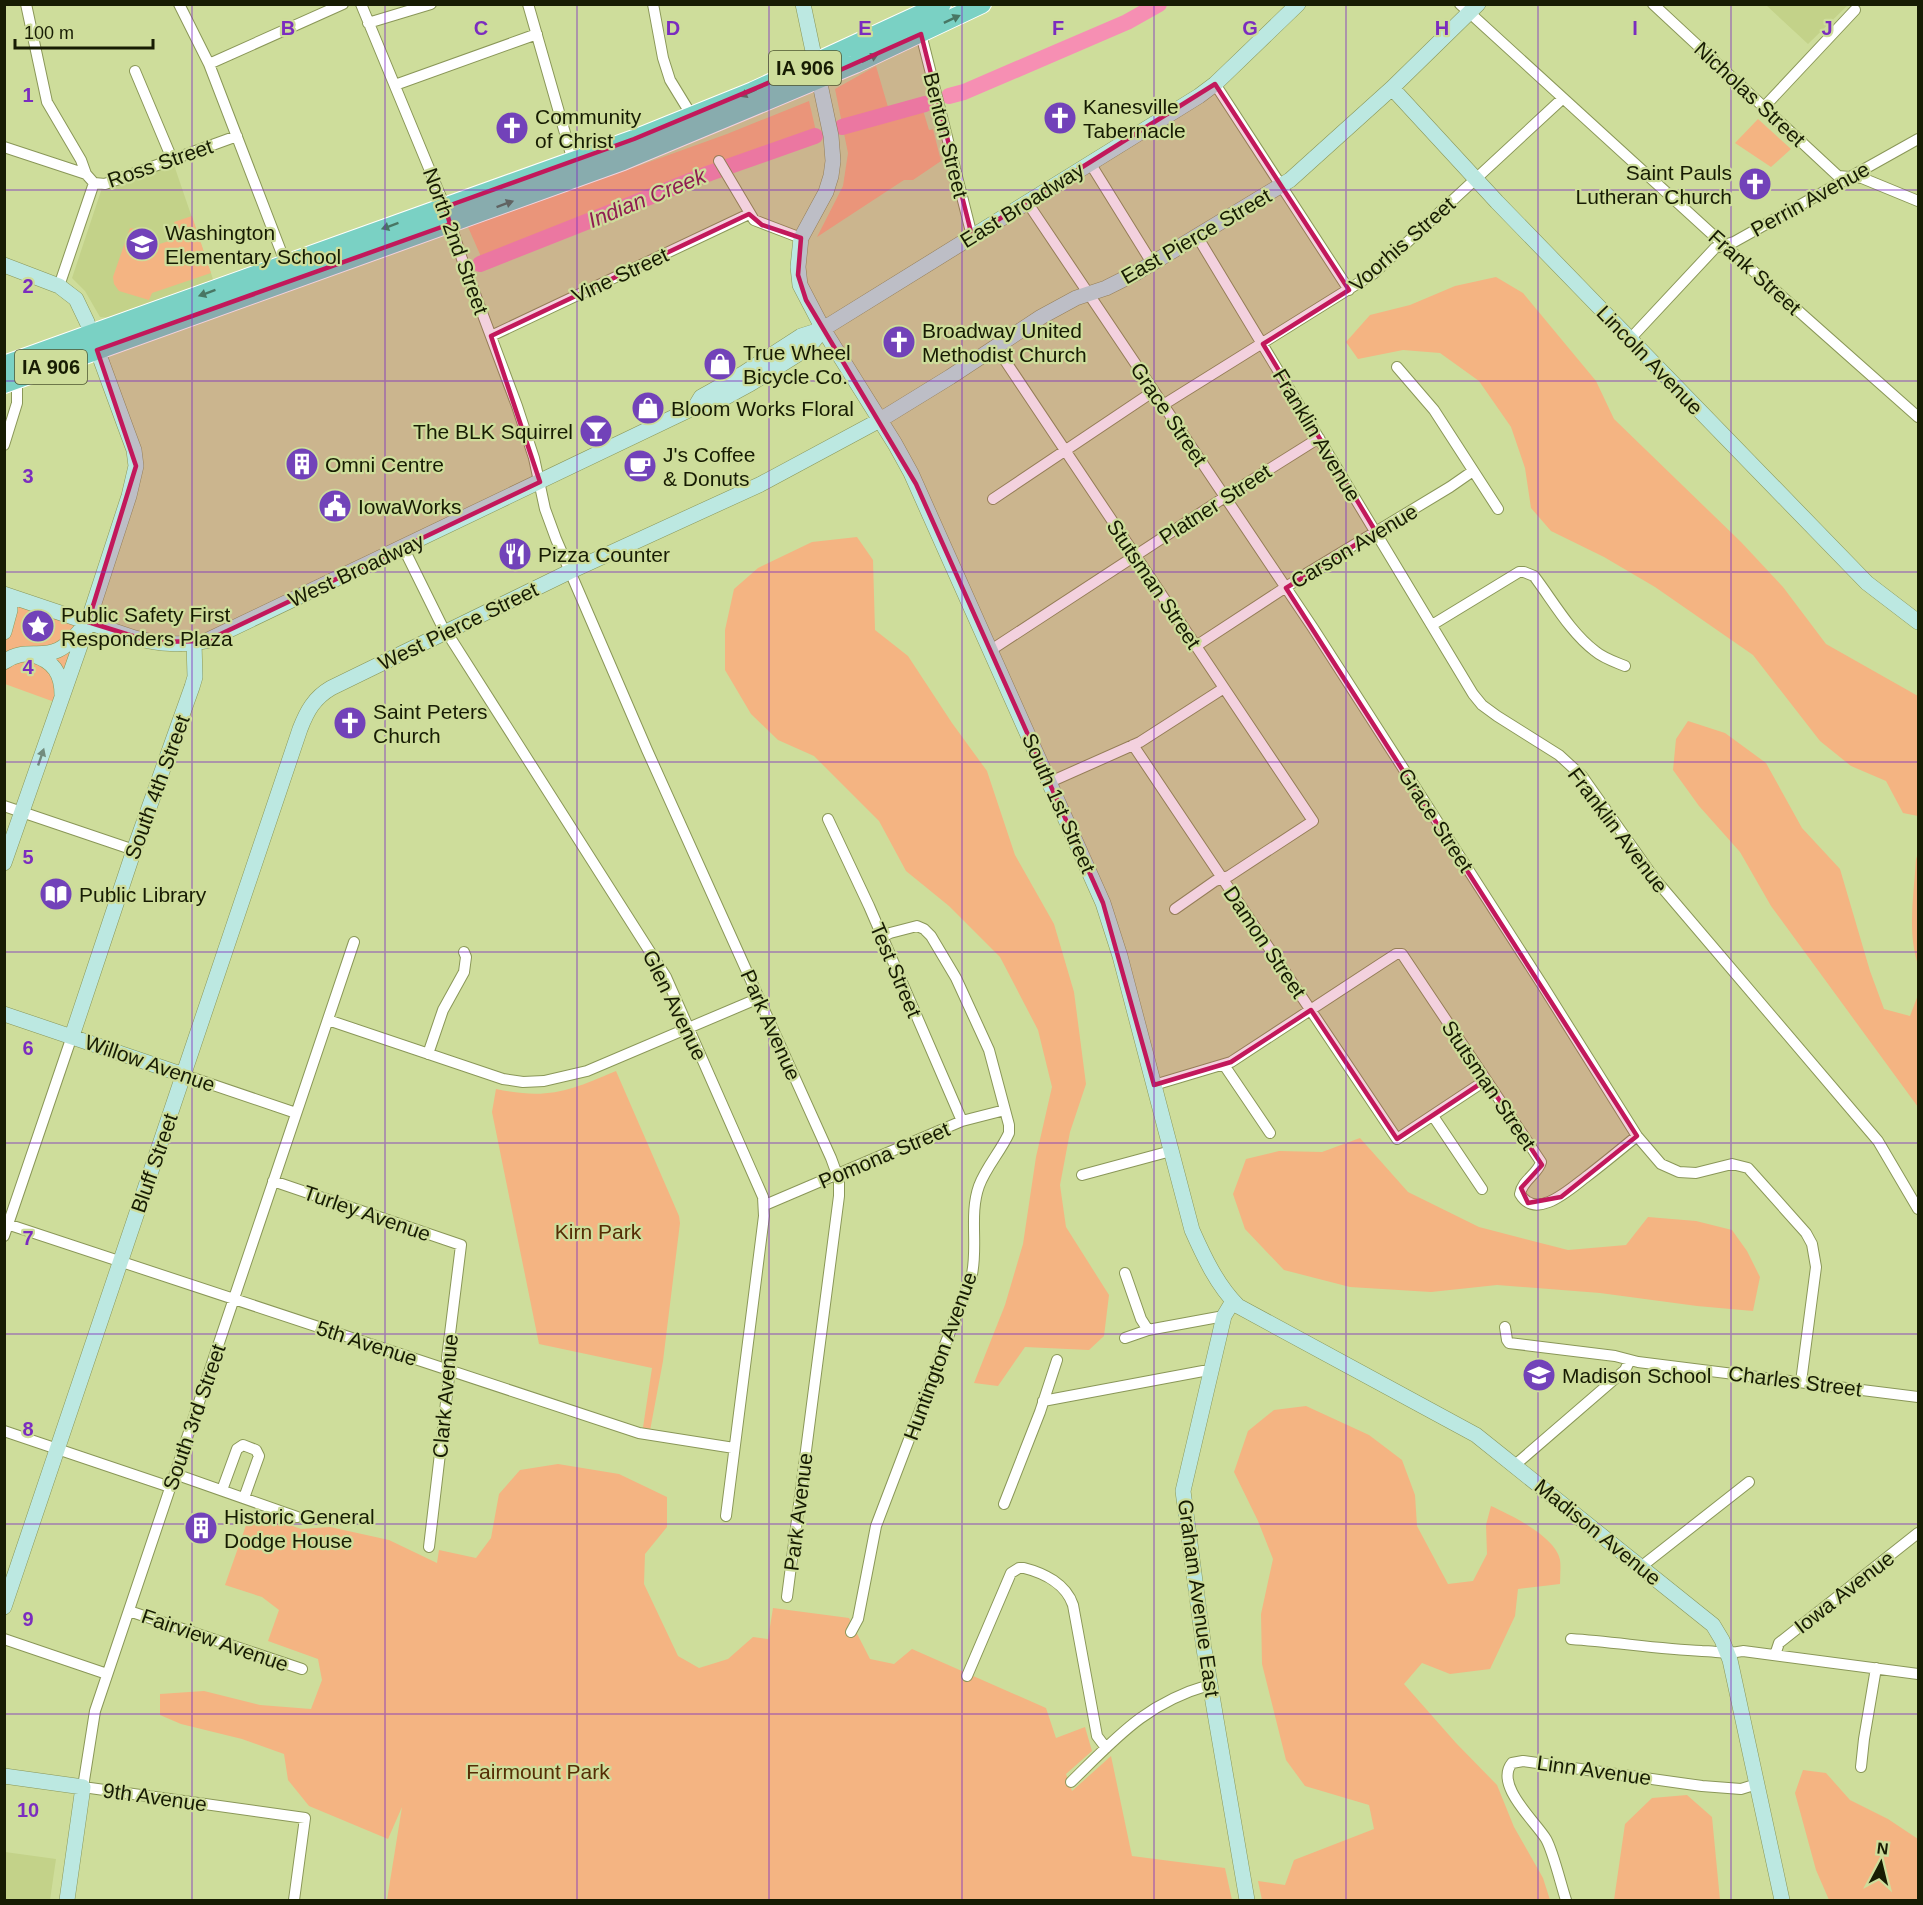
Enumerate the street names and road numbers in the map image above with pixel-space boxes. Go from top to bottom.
street label: Nicholas Street [1690,37,1810,151]
road number: IA 906 [769,51,841,85]
street label: Benton Street [919,70,973,200]
street label: Ross Street [104,134,216,192]
street label: Perrin Avenue [1747,157,1873,241]
street label: East Broadway [956,158,1088,252]
street label: North 2nd Street [419,165,493,317]
street label: East Pierce Street [1117,184,1275,288]
street label: Voorhis Street [1345,192,1459,296]
street label: Frank Street [1704,225,1806,319]
street label: Vine Street [568,243,672,307]
street label: Lincoln Avenue [1592,301,1708,419]
road number: IA 906 [15,350,87,384]
street label: Grace Street [1126,358,1212,470]
street label: Franklin Avenue [1268,365,1366,505]
street label: Platner Street [1155,459,1275,549]
street label: Carson Avenue [1287,499,1421,593]
street label: Stutsman Street [1102,515,1206,653]
street label: West Broadway [285,528,428,611]
street label: West Pierce Street [374,577,542,675]
street label: South 4th Street [120,712,194,862]
street label: South 1st Street [1018,730,1100,877]
street label: Franklin Avenue [1564,763,1672,897]
street label: Grace Street [1394,764,1478,876]
street label: Damon Street [1219,882,1311,1002]
street label: Test Street [866,919,926,1021]
street label: Glen Avenue [638,946,712,1064]
street label: Park Avenue [736,966,806,1084]
street label: Stutsman Street [1437,1016,1541,1154]
street label: Willow Avenue [82,1030,218,1096]
street label: Bluff Street [126,1110,182,1216]
street label: Pomona Street [815,1117,953,1193]
street label: Turley Avenue [300,1180,434,1246]
street label: Huntington Avenue [899,1269,981,1443]
street label: 5th Avenue [314,1316,420,1370]
street label: Clark Avenue [428,1333,462,1459]
street label: South 3rd Street [158,1341,230,1493]
street label: Charles Street [1727,1361,1863,1401]
street label: Park Avenue [779,1452,817,1572]
street label: Madison Avenue [1531,1474,1665,1590]
street label: Graham Avenue East [1174,1498,1224,1698]
street label: Iowa Avenue [1790,1546,1898,1638]
street label: Fairview Avenue [139,1604,291,1676]
street label: Linn Avenue [1535,1751,1653,1789]
street label: 9th Avenue [102,1778,208,1816]

